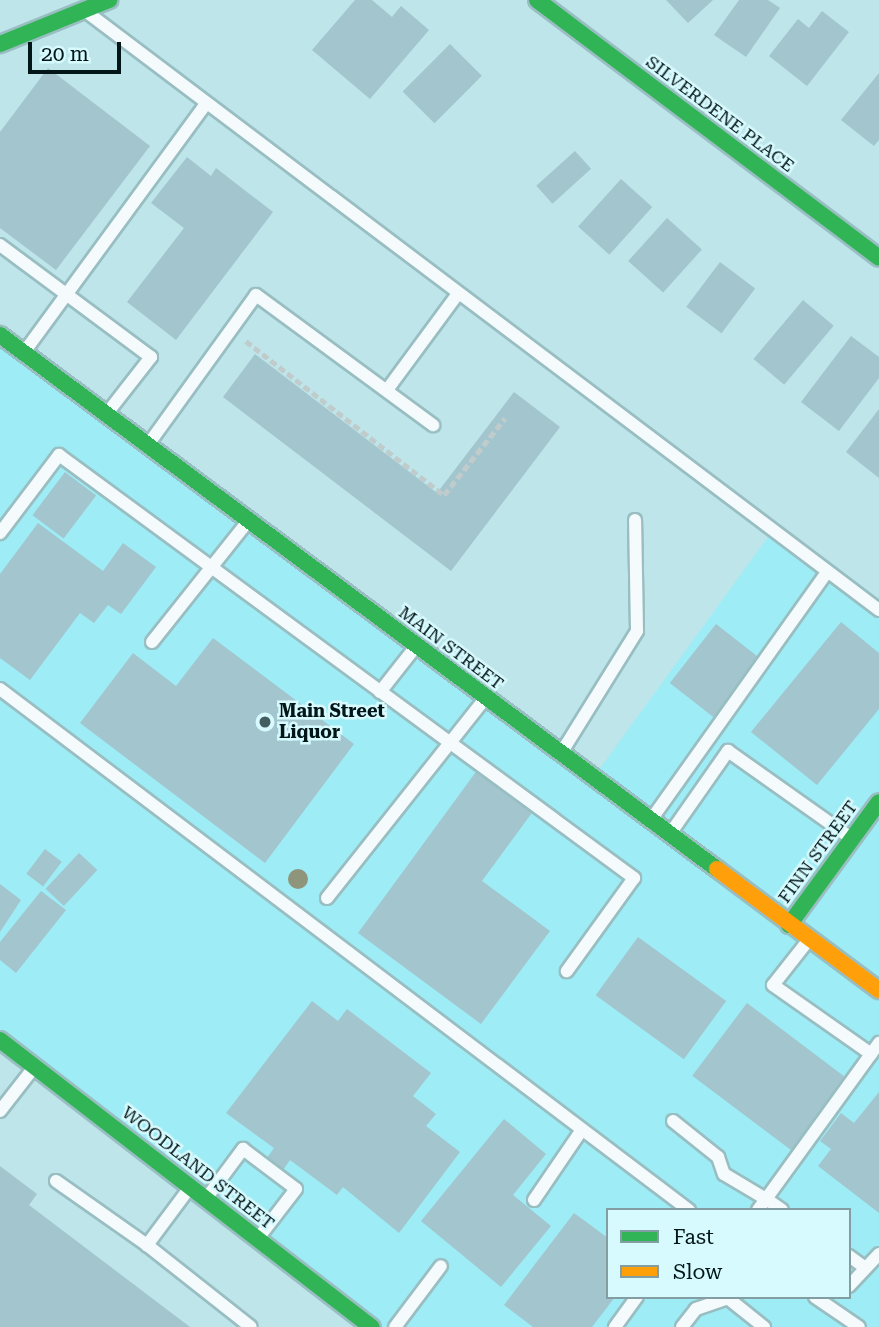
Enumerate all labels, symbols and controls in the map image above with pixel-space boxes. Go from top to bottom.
scale bar [32,28,124,72]
text: 20 m [41,42,89,66]
street label: SILVERDENE PLACE [642,51,798,177]
street label: MAIN STREET [394,601,508,695]
place label: Main Street Liquor [279,701,385,744]
marker: Main Street Liquor [257,714,273,730]
street label: FINN STREET [774,797,862,907]
street label: WOODLAND STREET [117,1102,279,1234]
legend [606,1208,851,1299]
text: Fast [673,1225,714,1249]
text: Slow [673,1260,722,1284]

